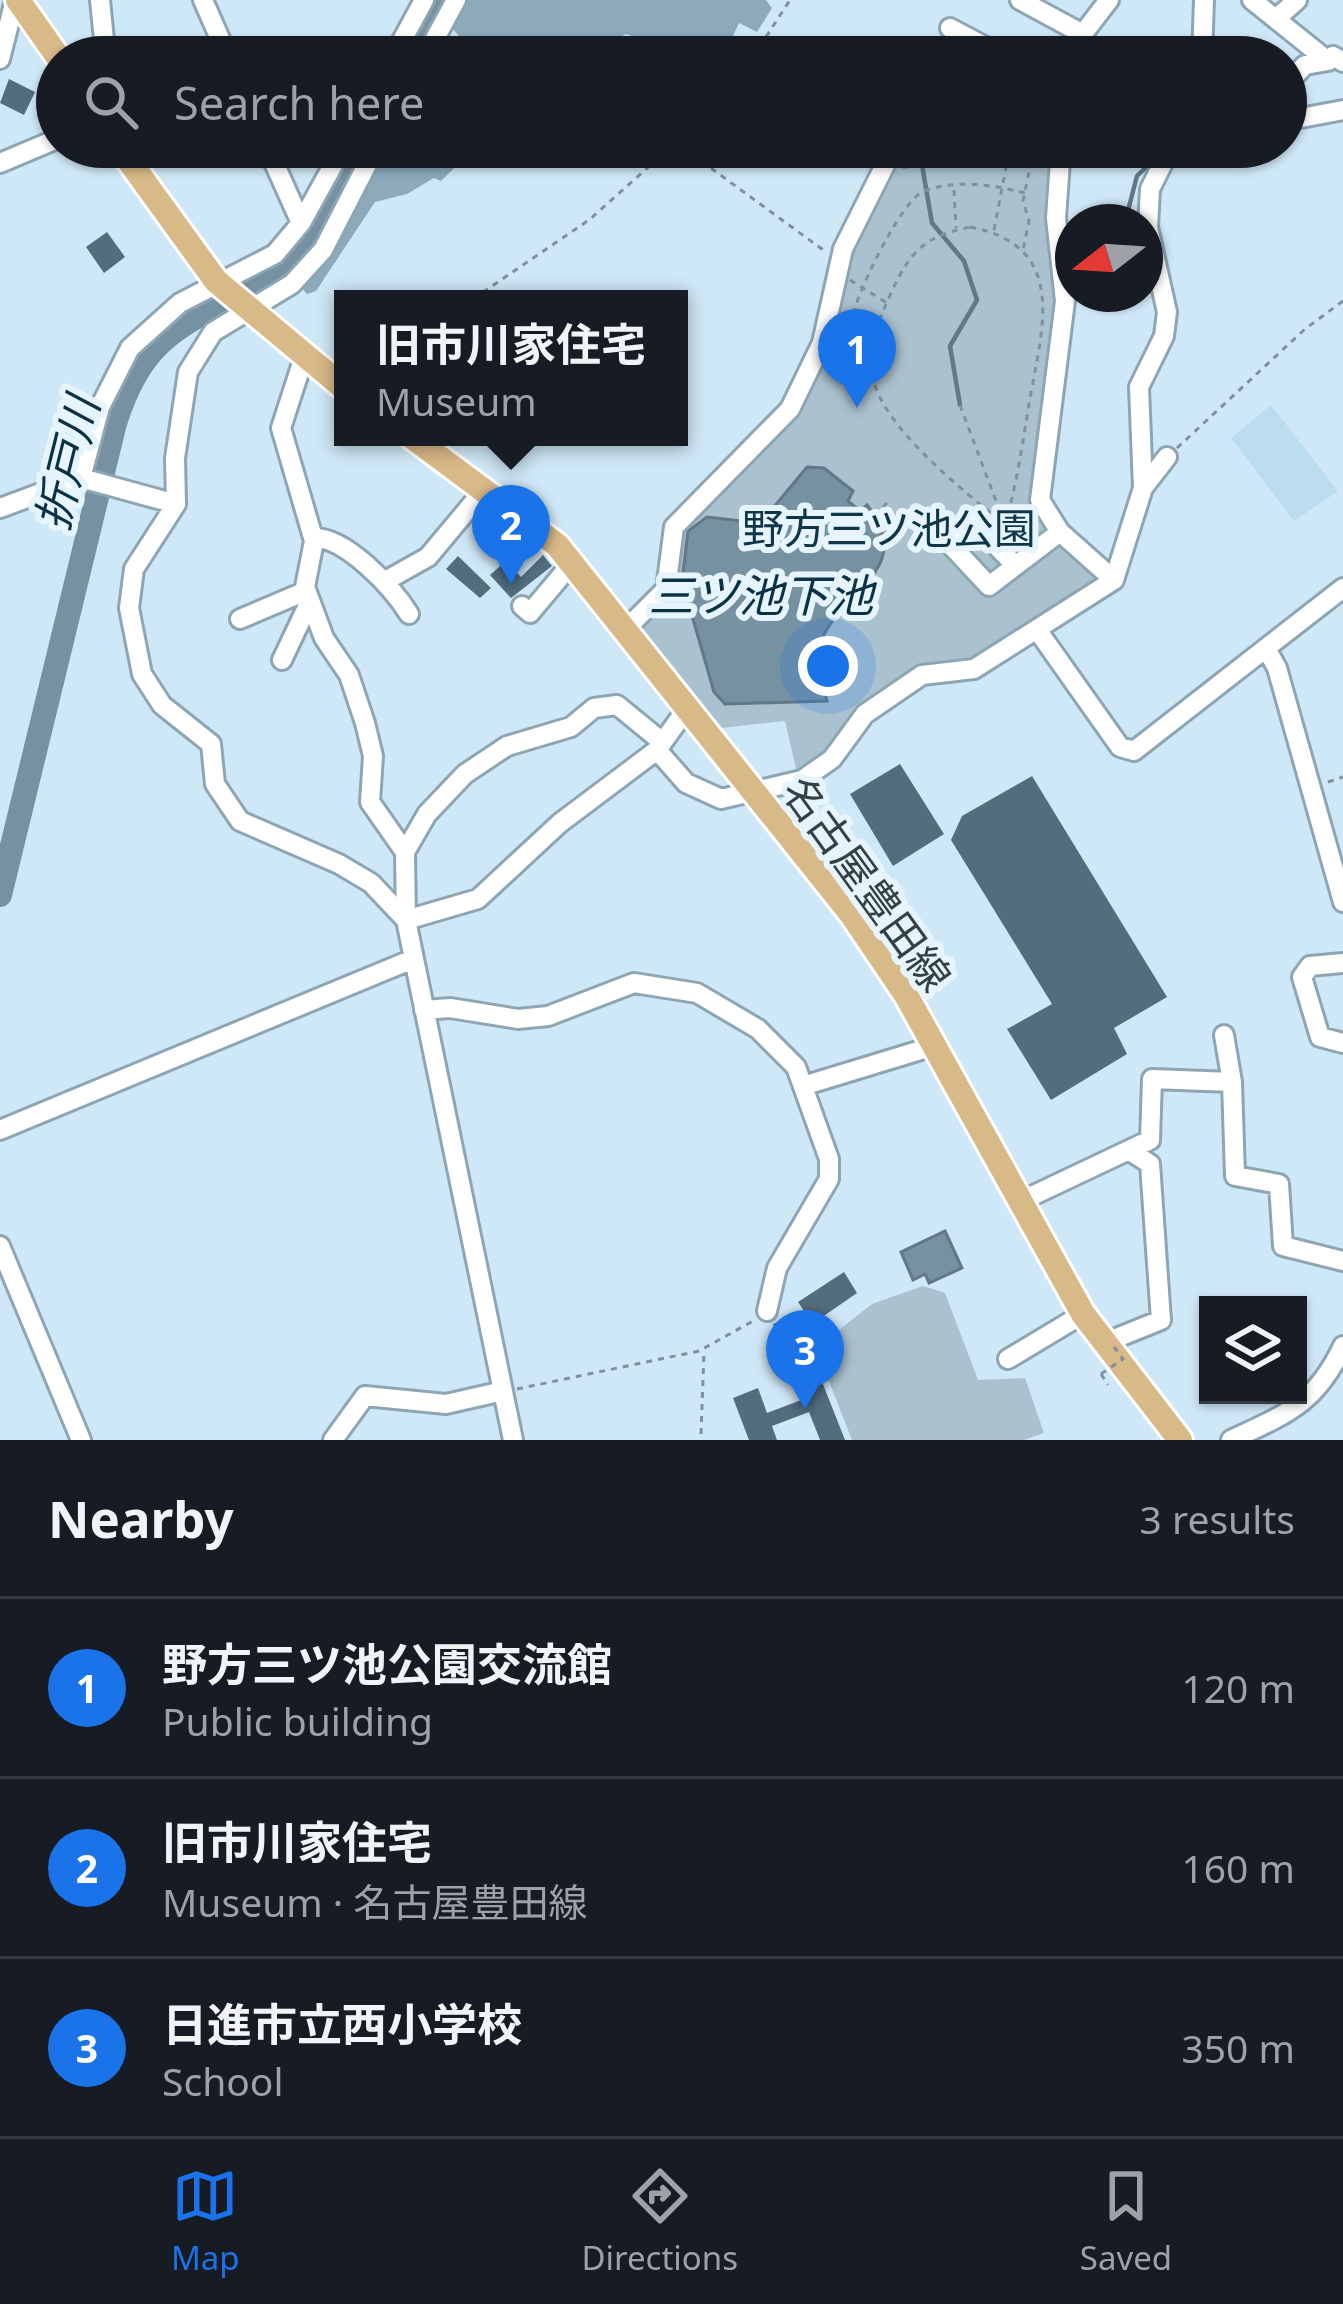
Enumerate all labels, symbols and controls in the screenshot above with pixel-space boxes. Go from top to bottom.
search box [36,36,1307,168]
icon: search [78,69,144,135]
text: Search here [174,72,424,133]
north arrow [1055,204,1163,312]
popup [334,290,688,446]
pin: 1 [818,309,896,408]
text: 旧市川家住宅 [376,313,646,374]
text: Museum [376,374,537,427]
water label: 折戸川 [20,386,113,536]
pin: 2 [472,485,550,584]
park label: 野方三ツ池公園 [742,499,1036,556]
water label: 三ツ池下池 [648,564,877,625]
your location [798,636,858,696]
street label: 名古屋豊田線 [771,764,965,1002]
map controls [1199,1296,1307,1404]
button: layers [1199,1296,1307,1404]
pin: 3 [766,1310,844,1409]
text: Nearby [48,1483,234,1553]
text: 3 results [1140,1492,1295,1545]
text: 野方三ツ池公園交流館 [162,1633,612,1694]
text: 1 [76,1661,98,1714]
text: 120 m [1181,1661,1295,1714]
text: Public building [162,1694,433,1747]
text: 旧市川家住宅 [162,1811,432,1872]
text: 2 [76,1841,98,1894]
text: 160 m [1181,1841,1295,1894]
text: Museum · 名古屋豊田線 [162,1875,587,1928]
text: 日進市立西小学校 [162,1993,522,2054]
text: 3 [76,2021,98,2074]
text: 350 m [1181,2021,1295,2074]
text: School [162,2054,284,2107]
tab: Map [171,2163,240,2280]
tab: Directions [581,2163,738,2280]
tab: Saved [1080,2163,1172,2280]

